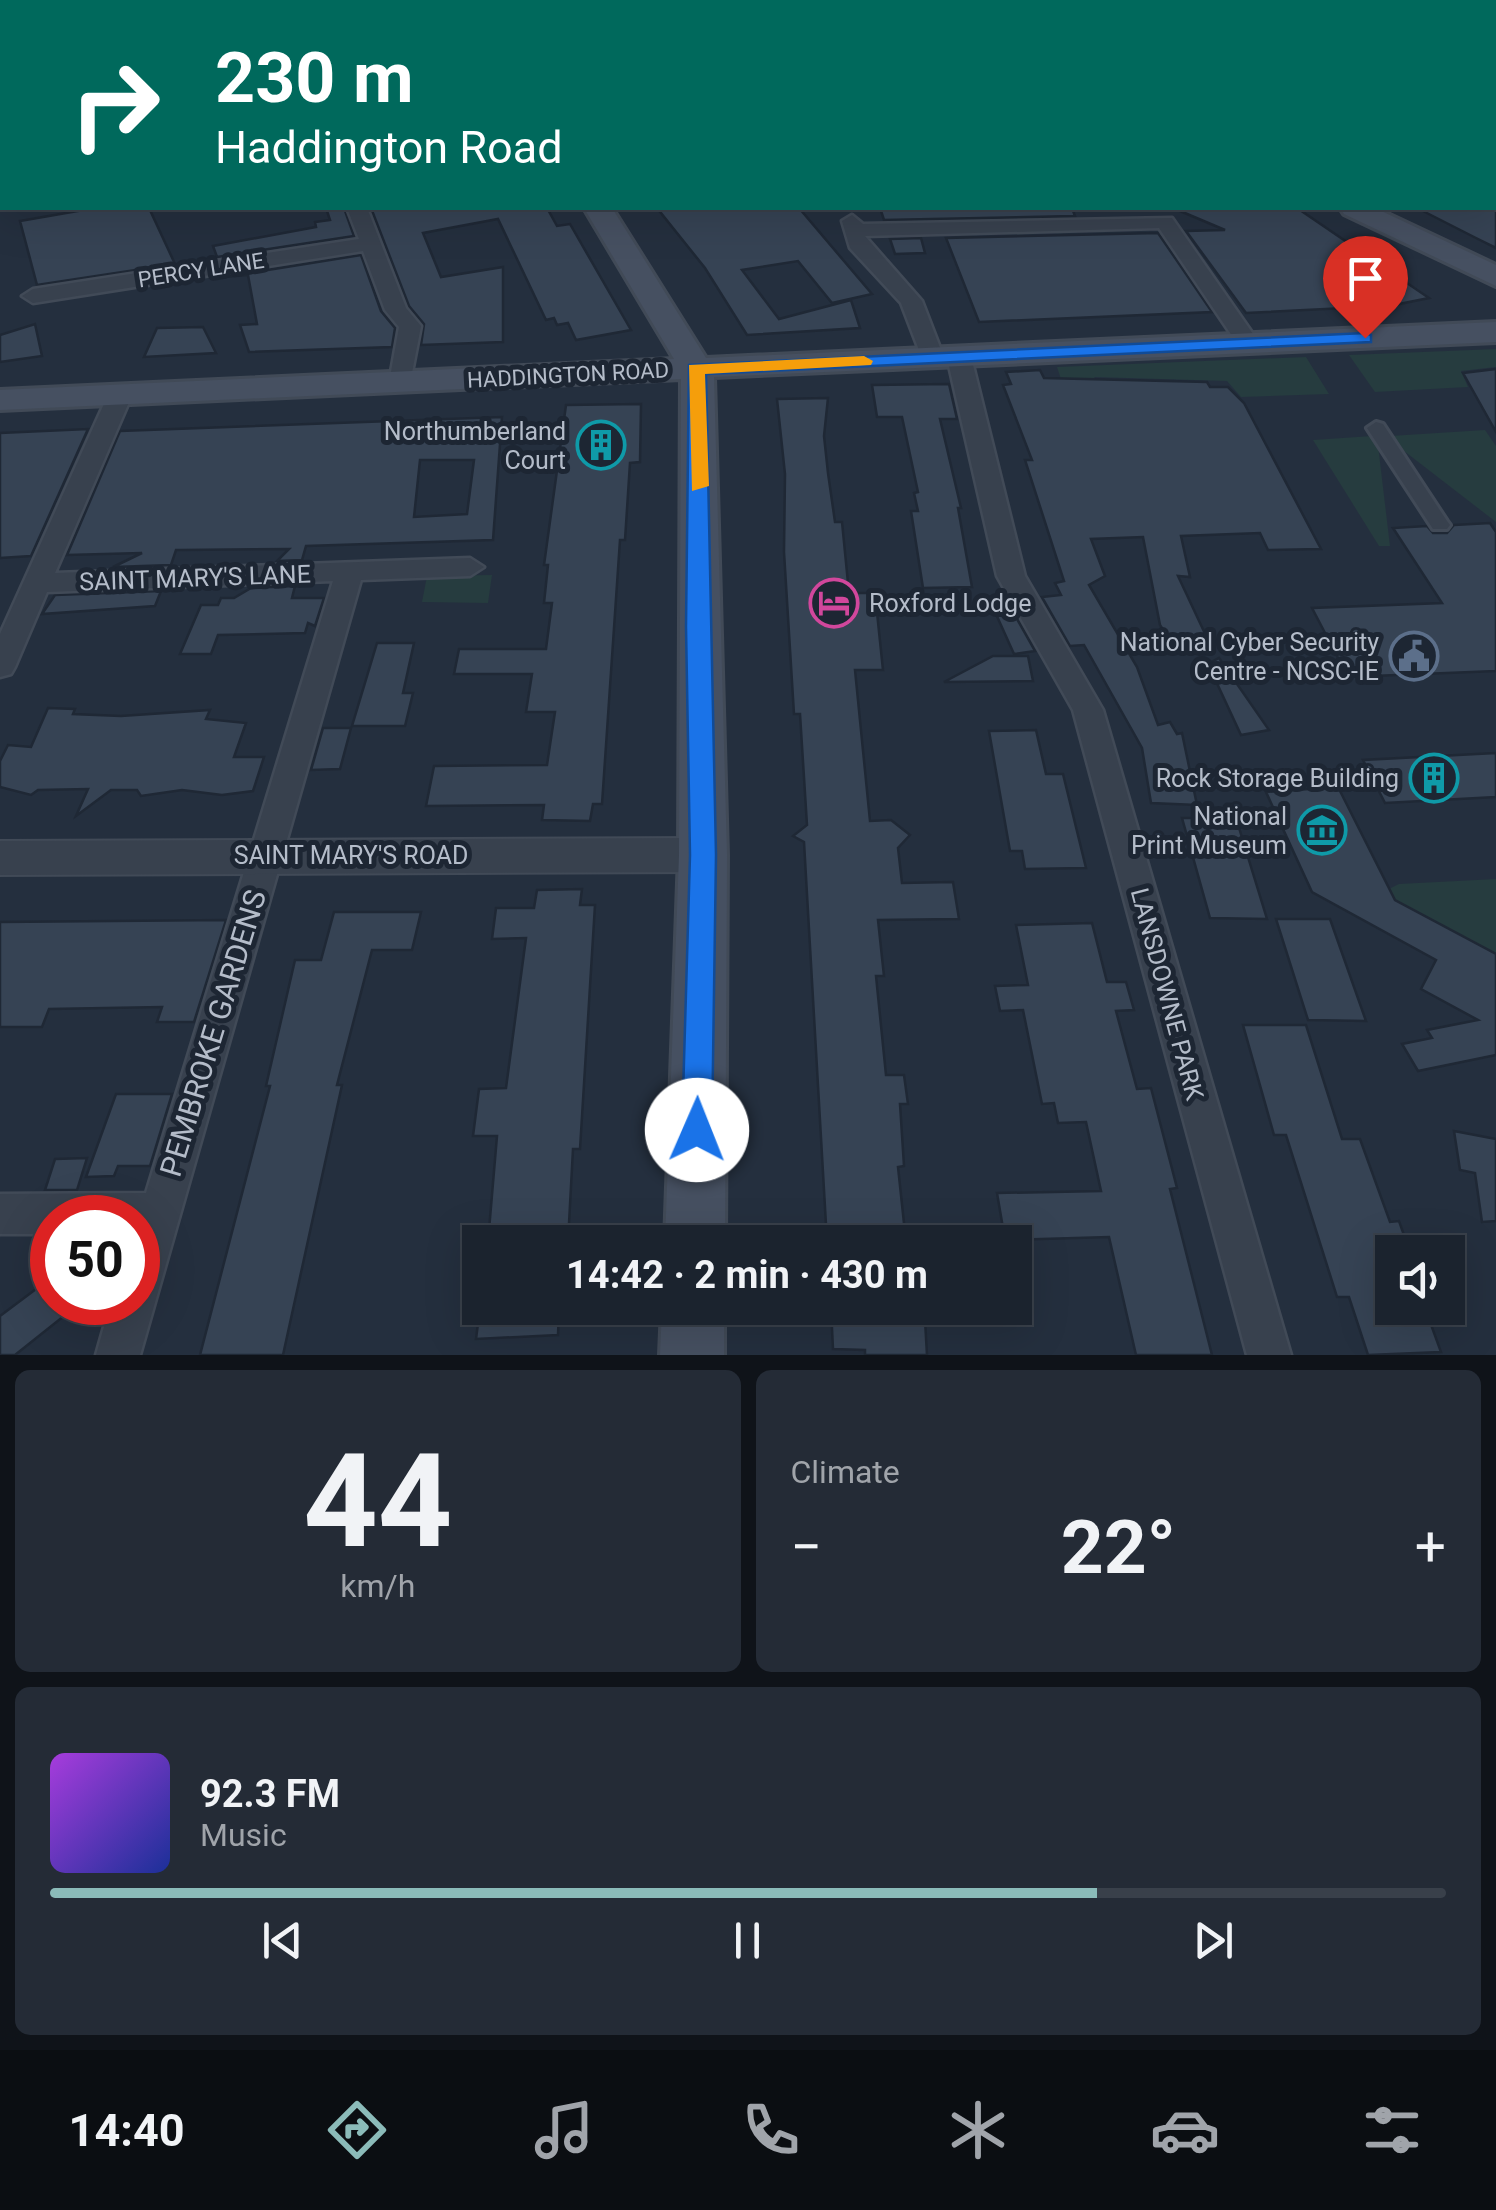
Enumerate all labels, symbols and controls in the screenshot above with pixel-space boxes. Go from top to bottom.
text: 230 m [215,37,414,119]
icon: right [50,40,180,170]
text: Haddington Road [215,121,563,174]
pin [1323,236,1408,339]
street label: PERCY LANE [136,248,266,292]
icon: arrive [1338,251,1393,306]
street label: HADDINGTON ROAD [466,357,670,393]
place label: Northumberland Court [384,417,566,475]
building icon: Northumberland Court [575,419,627,471]
street label: SAINT MARY'S LANE [79,559,311,597]
hotel icon: Roxford Lodge [808,577,860,629]
place label: Roxford Lodge [869,589,1031,618]
place label: National Cyber Security Centre - NCSC-IE [1120,628,1379,686]
public building icon: National Cyber Security Centre - NCSC-IE [1388,630,1440,682]
building icon: Rock Storage Building [1408,752,1460,804]
place label: Rock Storage Building [1156,764,1399,793]
place label: National Print Museum [1131,802,1287,860]
museum icon: National Print Museum [1296,804,1348,856]
street label: SAINT MARY'S ROAD [234,841,468,870]
street label: LANSDOWNE PARK [1125,885,1209,1103]
street label: PEMBROKE GARDENS [153,886,273,1180]
position arrow [645,1078,749,1182]
speed limit sign: 50 [30,1195,160,1325]
map controls [1375,1235,1465,1325]
button: sound [1375,1235,1465,1325]
text: 14:42 · 2 min · 430 m [566,1253,928,1297]
text: 44 [303,1425,452,1578]
text: Climate [791,1453,900,1491]
text: 22° [1061,1503,1176,1591]
text: − [791,1515,822,1579]
text: + [1415,1515,1446,1579]
text: km/h [340,1567,415,1605]
text: 92.3 FM [200,1772,340,1816]
text: Music [200,1816,287,1854]
icon: previous [255,1913,310,1968]
icon: pause [720,1913,775,1968]
icon: next [1186,1913,1241,1968]
icon: directions [322,2095,392,2165]
icon: music [529,2095,599,2165]
icon: phone [736,2095,806,2165]
icon: climate [943,2095,1013,2165]
icon: car [1150,2095,1220,2165]
icon: filters [1357,2095,1427,2165]
text: 14:40 [69,2104,185,2157]

